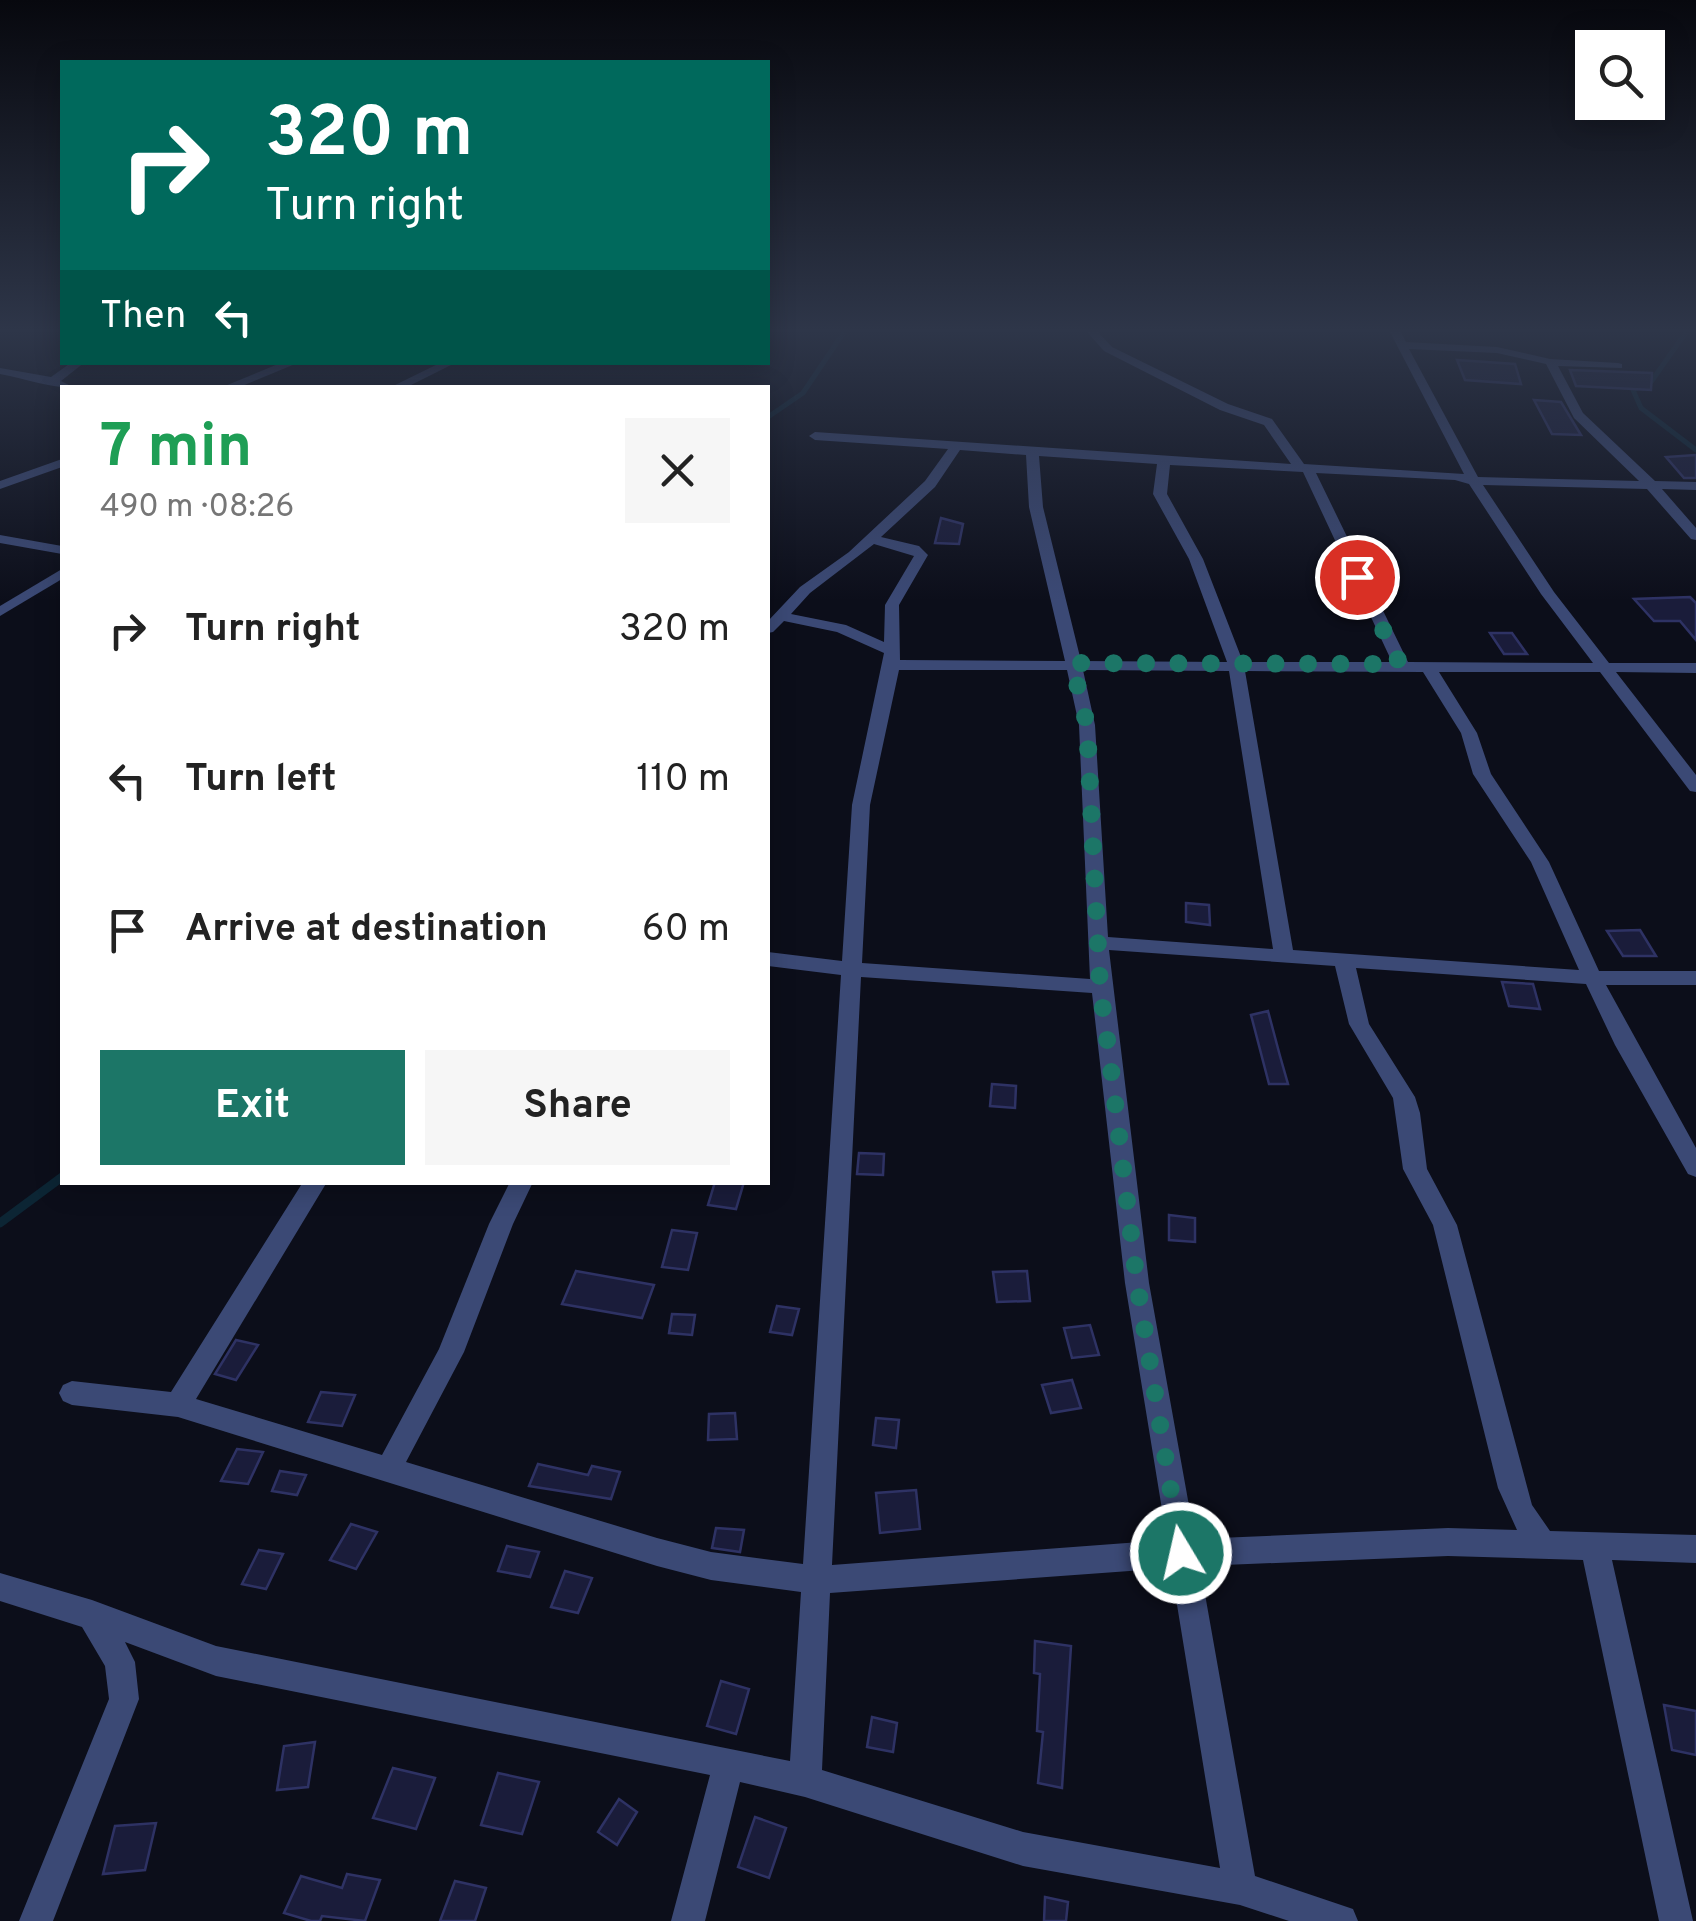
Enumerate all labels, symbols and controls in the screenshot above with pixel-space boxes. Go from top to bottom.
map controls [1575,30,1665,120]
button: search [1575,30,1665,120]
text: 320 m [265,92,473,181]
icon: right [100,100,230,230]
text: Turn right [265,179,464,236]
icon: left [206,290,261,345]
text: Then [100,293,186,342]
text: 7 min [100,412,252,488]
button: close [625,418,730,523]
text: 490 m · 08:26 [100,488,294,528]
pin [1315,535,1400,620]
icon: arrive [1330,550,1385,605]
icon: right [100,603,155,658]
text: Turn right [185,606,360,655]
text: 320 m [619,606,730,655]
icon: left [100,753,155,808]
text: Turn left [185,756,337,805]
text: 110 m [636,756,730,805]
icon: arrive [100,903,155,958]
text: Arrive at destination [185,906,548,955]
text: 60 m [642,906,730,955]
button: Exit [100,1050,405,1165]
button: Share [425,1050,730,1165]
position arrow [1129,1501,1233,1605]

